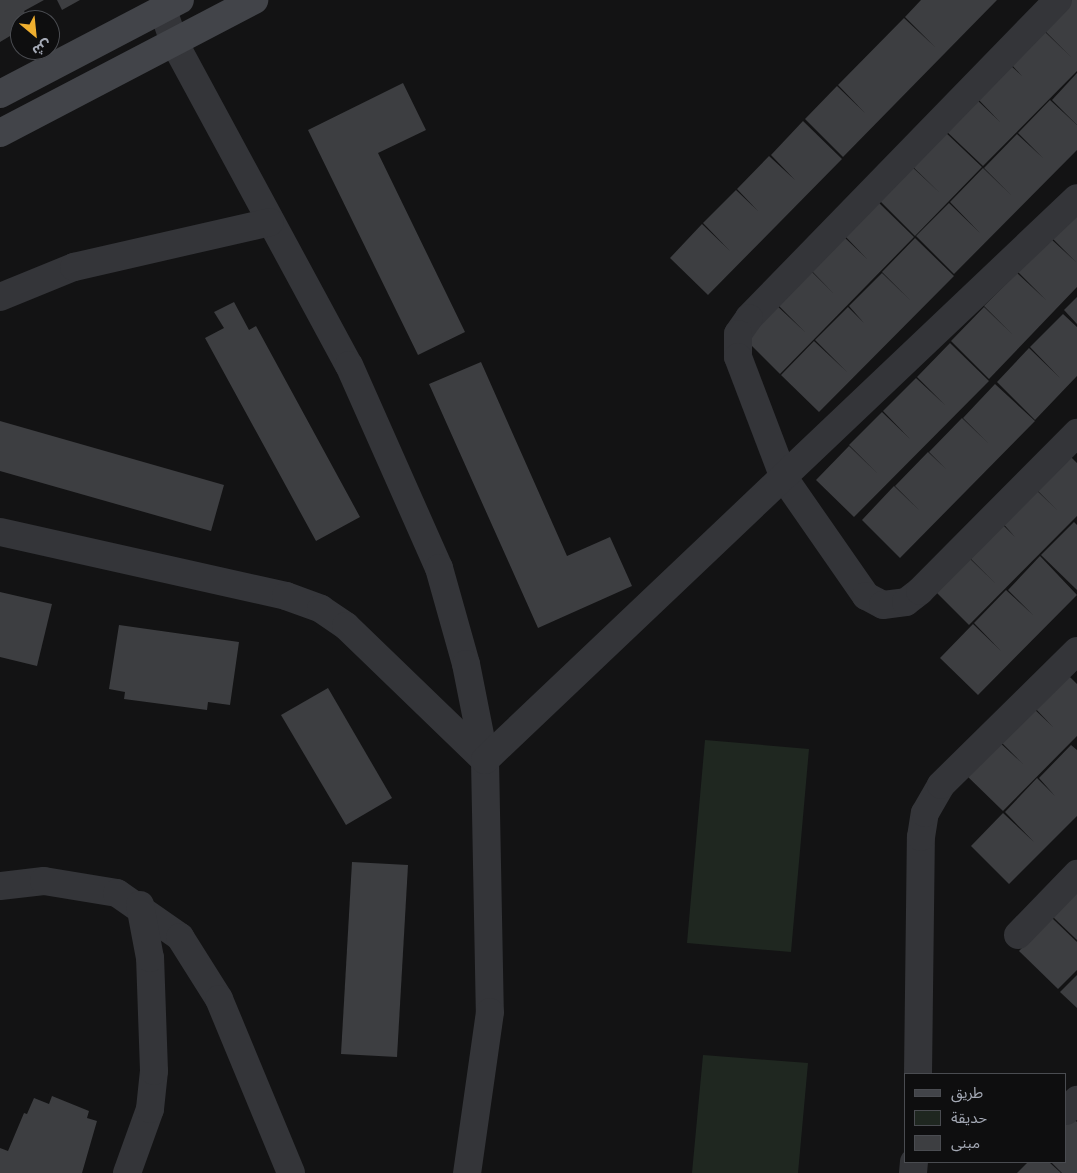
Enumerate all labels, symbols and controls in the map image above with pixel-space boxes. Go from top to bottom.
north arrow [10,10,60,60]
text: ش [29,36,54,60]
legend [904,1073,1067,1163]
text: طريق [951,1084,983,1102]
text: حديقة [951,1109,987,1127]
text: مبنى [951,1134,980,1152]

